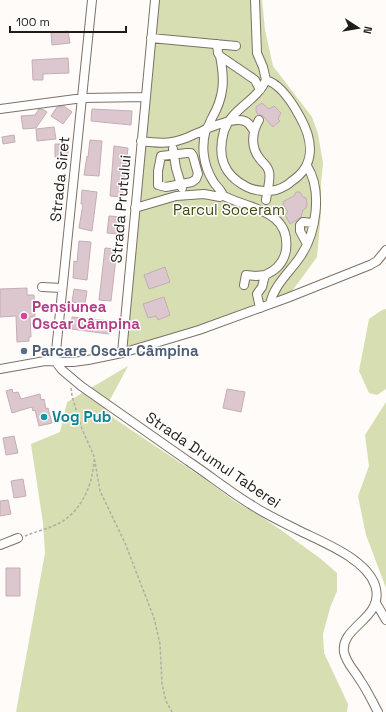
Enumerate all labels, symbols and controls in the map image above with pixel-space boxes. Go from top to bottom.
scale bar [10,8,126,34]
north arrow [338,8,378,48]
text: 100 m [16,14,50,30]
text: N [360,25,375,35]
street label: Strada Siret [46,135,73,223]
street label: Strada Prutului [106,154,135,264]
park label: Parcul Soceram [173,200,285,219]
place label: Pensiunea Oscar Câmpina [32,297,140,333]
marker: Pensiunea Oscar Câmpina [19,311,29,321]
place label: Parcare Oscar Câmpina [32,341,199,360]
marker: Parcare Oscar Câmpina [19,346,29,356]
place label: Vog Pub [52,407,111,426]
street label: Strada Drumul Taberei [142,407,284,512]
marker: Vog Pub [39,412,49,422]

